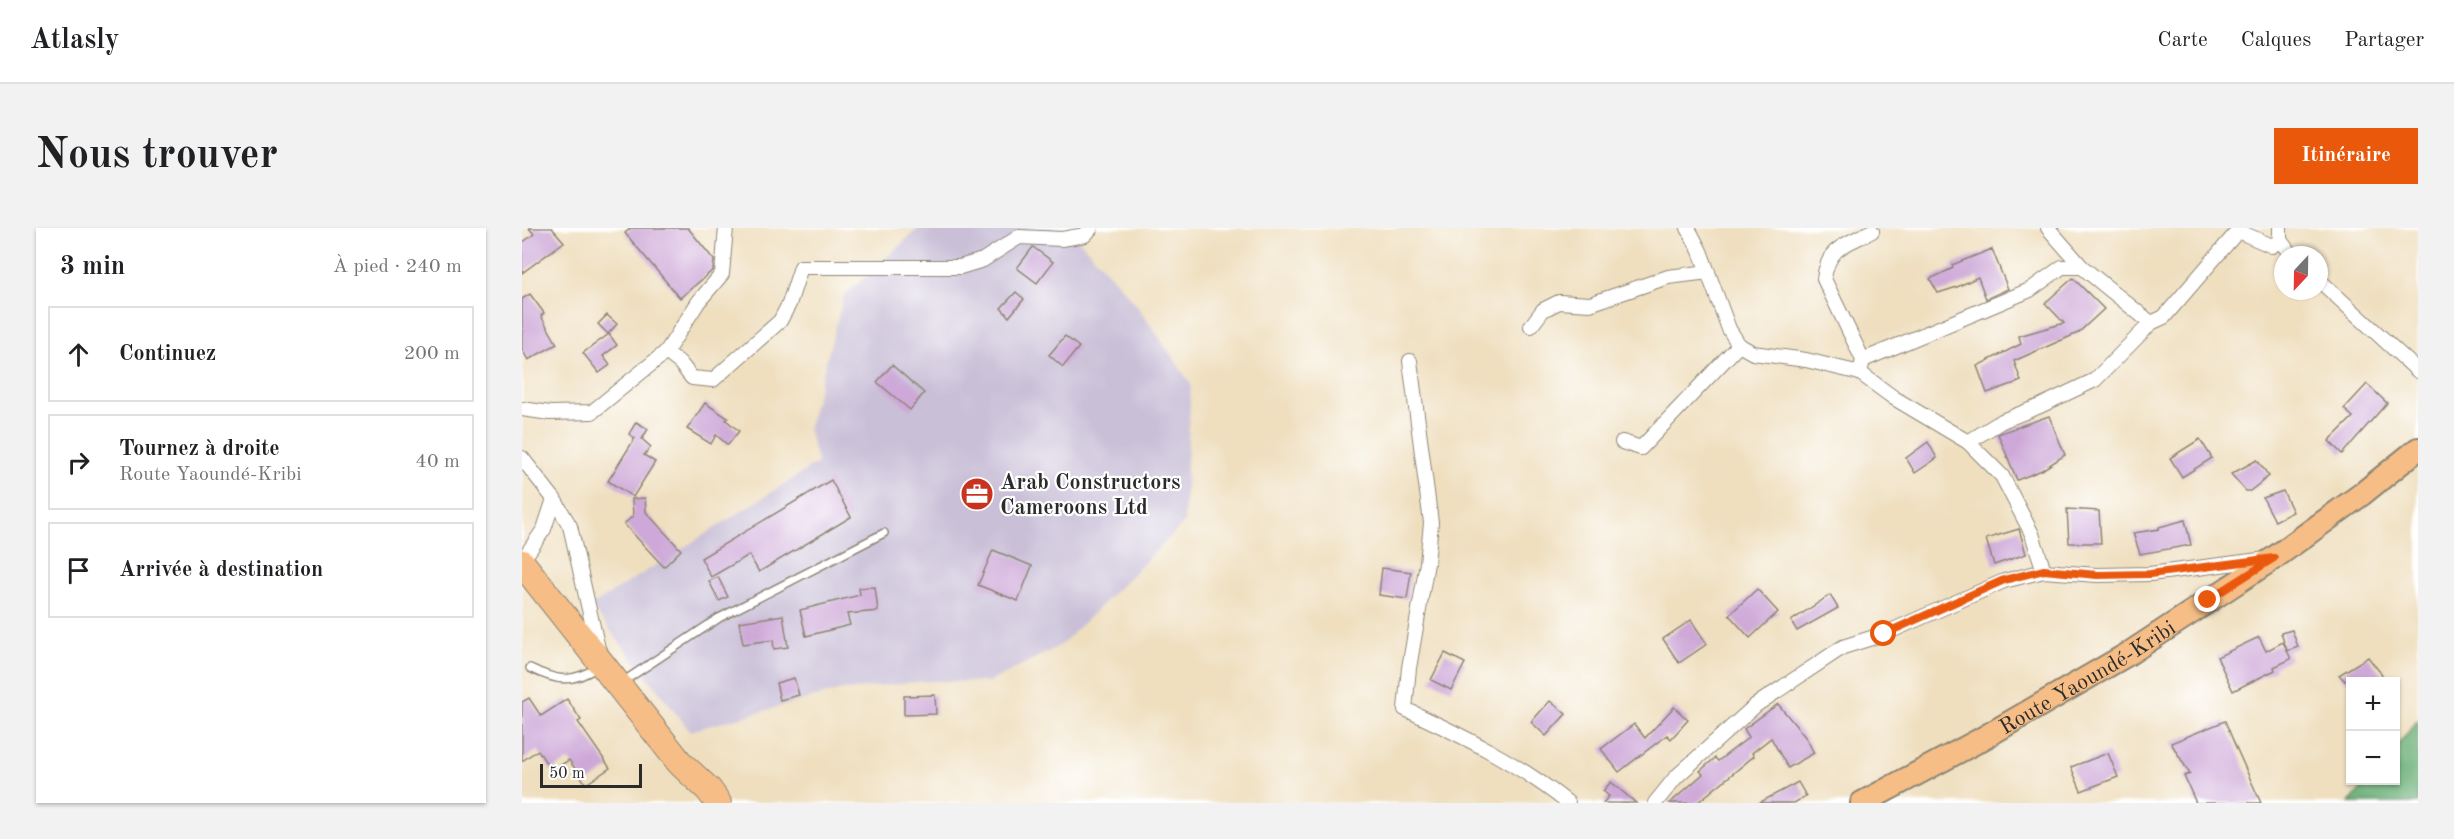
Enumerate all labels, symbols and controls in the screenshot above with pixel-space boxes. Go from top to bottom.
text: Atlasly [30,27,120,55]
text: Carte [2158,30,2208,51]
text: Calques [2241,30,2311,51]
text: Partager [2344,30,2424,51]
button: Itinéraire [2274,128,2418,184]
text: Nous trouver [36,135,278,177]
north arrow [2274,246,2328,300]
text: 3 min [60,254,125,280]
text: À pied · 240 m [333,257,462,277]
icon: ahead [62,338,95,371]
text: Continuez [119,343,216,365]
text: 200 m [404,344,460,364]
text: Tournez à droite [119,438,280,460]
icon: right [62,446,95,479]
text: 40 m [415,452,460,472]
text: Route Yaoundé-Kribi [119,465,302,485]
place label: Arab Constructors Cameroons Ltd [1000,472,1180,519]
office icon: Arab Constructors Cameroons Ltd [959,476,995,512]
icon: arrive [62,554,95,587]
text: Arrivée à destination [119,559,323,581]
route end [2194,586,2220,612]
street label: Route Yaoundé-Kribi [1996,617,2180,739]
route start [1870,620,1896,646]
map controls [2346,677,2400,785]
button: + [2346,677,2400,731]
button: − [2346,731,2400,785]
scale bar [540,761,642,788]
text: 50 m [549,766,585,782]

